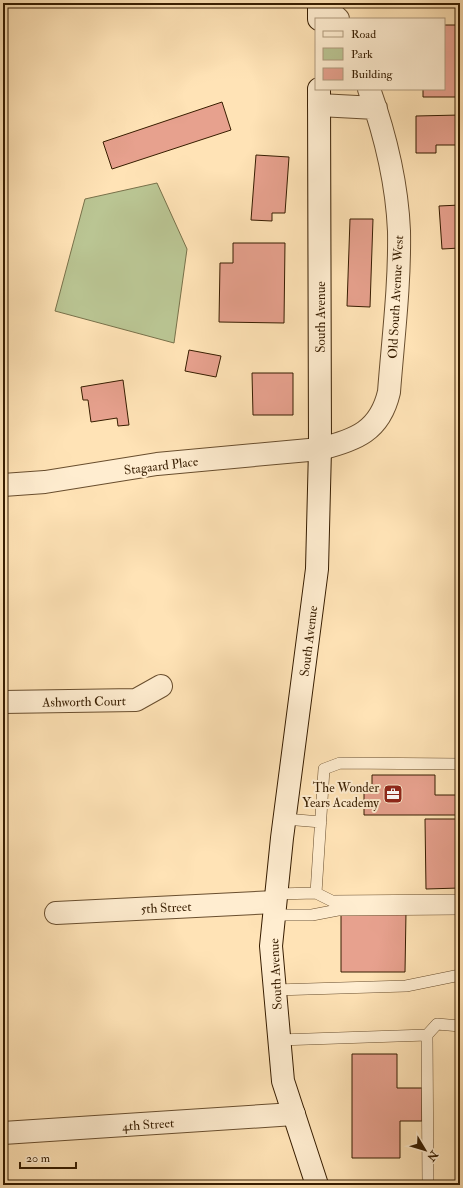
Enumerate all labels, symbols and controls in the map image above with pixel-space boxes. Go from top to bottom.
legend [315,18,445,90]
text: Road [351,27,376,42]
text: Park [351,47,373,62]
text: Building [351,67,394,82]
street label: Old South Avenue West [385,235,407,359]
street label: South Avenue [313,281,329,353]
street label: Stagaard Place [123,453,200,478]
street label: South Avenue [297,604,321,678]
street label: Ashworth Court [41,693,126,711]
place label: The Wonder Years Academy [302,780,379,812]
office icon: The Wonder Years Academy [382,783,404,805]
street label: 5th Street [140,899,192,917]
street label: South Avenue [266,937,286,1010]
street label: 4th Street [122,1115,175,1135]
north arrow [405,1130,445,1170]
scale bar [20,1144,76,1170]
text: N [424,1147,441,1165]
text: 20 m [26,1151,51,1166]

